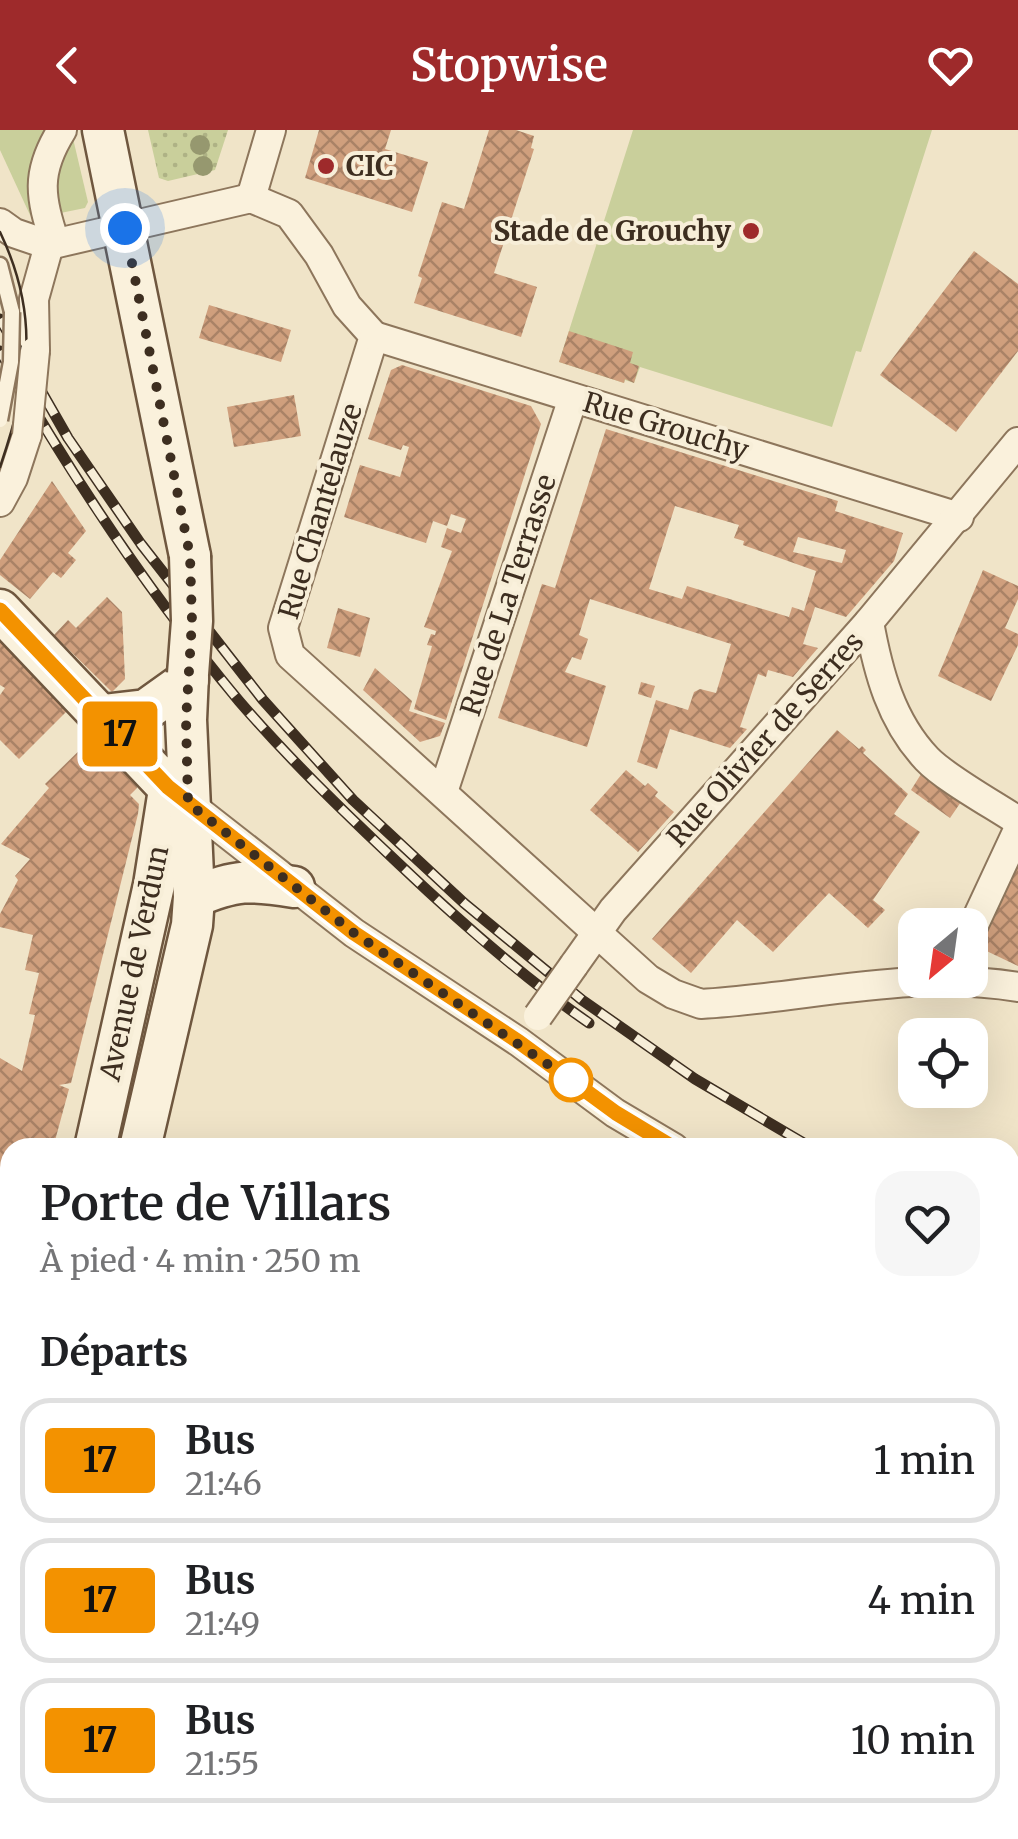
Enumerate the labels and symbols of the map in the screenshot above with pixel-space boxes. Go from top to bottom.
place label: CIC [346,148,394,184]
marker: CIC [315,155,337,177]
your location [100,203,150,253]
place label: Stade de Grouchy [493,213,731,249]
marker: Stade de Grouchy [740,220,762,242]
street label: Rue Grouchy [579,384,754,468]
street label: Rue Chantelauze [270,399,370,623]
street label: Rue de La Terrasse [452,470,564,720]
street label: Rue Olivier de Serres [659,624,871,854]
line badge: 17 [75,702,165,766]
street label: Avenue de Verdun [91,842,176,1085]
north arrow [898,908,988,998]
unlabelled marker [550,1059,592,1101]

